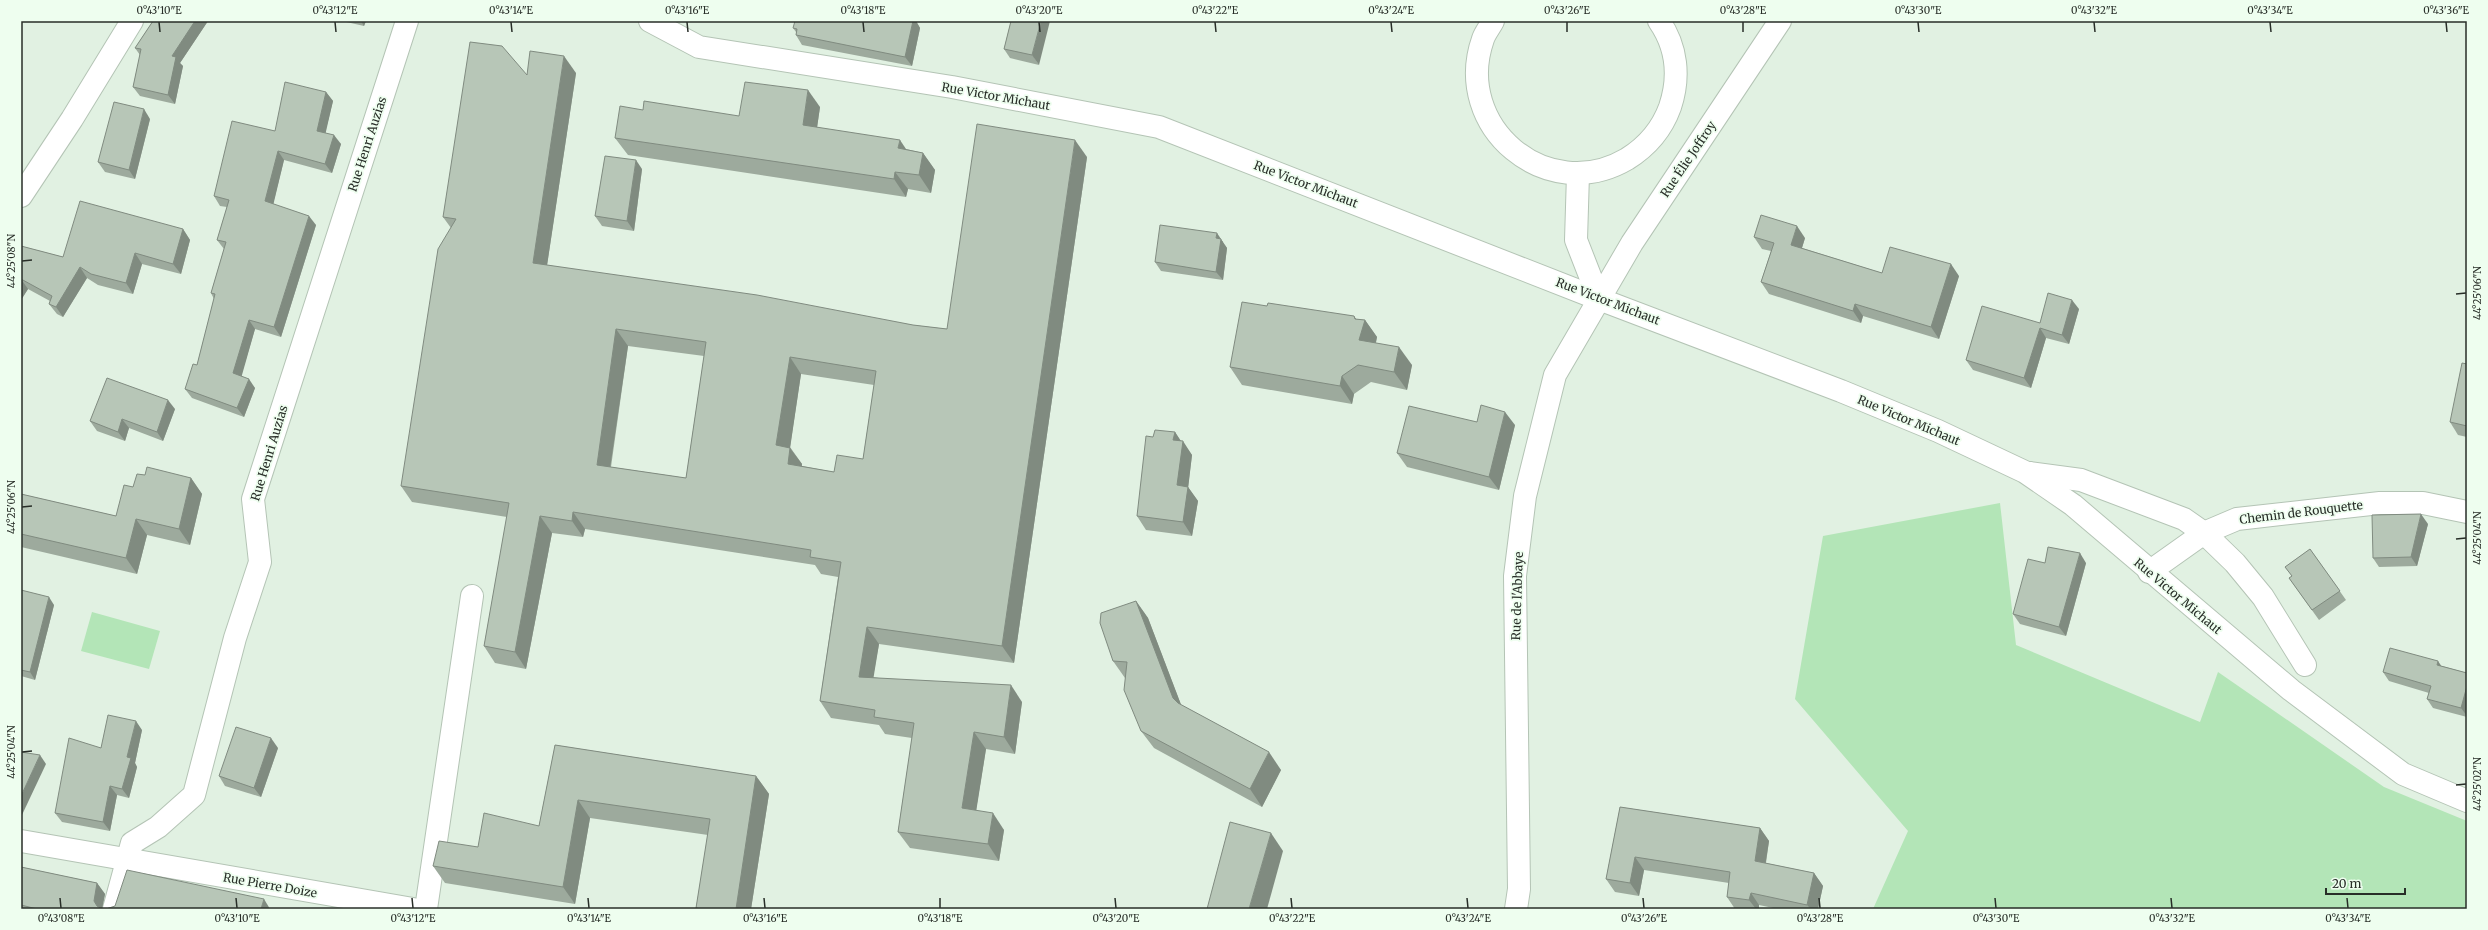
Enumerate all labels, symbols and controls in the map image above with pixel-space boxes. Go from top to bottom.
text: 0°43'10"E [136,4,182,17]
text: 0°43'12"E [313,4,358,17]
text: 0°43'14"E [489,4,534,17]
text: 0°43'16"E [665,4,710,17]
text: 0°43'18"E [841,4,886,17]
text: 0°43'20"E [1016,4,1063,17]
text: 0°43'22"E [1192,4,1239,17]
text: 0°43'24"E [1368,4,1414,17]
text: 0°43'26"E [1544,4,1591,17]
text: 0°43'28"E [1720,4,1767,17]
text: 0°43'30"E [1895,4,1942,17]
text: 0°43'32"E [2071,4,2118,17]
text: 0°43'34"E [2247,4,2293,17]
text: 0°43'36"E [2423,4,2470,17]
street label: Rue Victor Michaut [940,79,1052,113]
street label: Rue Henri Auzias [345,94,389,193]
street label: Rue Élie Joffroy [1657,118,1719,200]
street label: Rue Victor Michaut [1252,157,1360,211]
text: 44°25'08"N [5,234,18,288]
text: 44°25'06"N [2471,266,2484,320]
street label: Rue Victor Michaut [1554,274,1662,328]
street label: Rue Victor Michaut [1855,392,1963,449]
street label: Rue Henri Auzias [247,403,291,503]
text: 44°25'06"N [5,480,18,534]
street label: Chemin de Rouquette [2239,497,2363,527]
text: 44°25'04"N [2471,511,2484,565]
street label: Rue de l'Abbaye [1508,551,1526,641]
street label: Rue Victor Michaut [2131,555,2225,637]
text: 44°25'04"N [5,725,18,779]
text: 44°25'02"N [2471,757,2484,811]
street label: Rue Pierre Doize [222,869,318,901]
scale bar [2326,870,2405,896]
text: 20 m [2332,876,2361,891]
text: 0°43'08"E [38,912,85,925]
text: 0°43'10"E [214,912,260,925]
text: 0°43'12"E [391,912,436,925]
text: 0°43'14"E [567,912,612,925]
text: 0°43'16"E [743,912,788,925]
text: 0°43'18"E [918,912,963,925]
text: 0°43'20"E [1093,912,1140,925]
text: 0°43'22"E [1269,912,1316,925]
text: 0°43'24"E [1445,912,1491,925]
text: 0°43'26"E [1621,912,1668,925]
text: 0°43'28"E [1797,912,1844,925]
text: 0°43'30"E [1973,912,2020,925]
text: 0°43'32"E [2149,912,2196,925]
text: 0°43'34"E [2325,912,2371,925]

